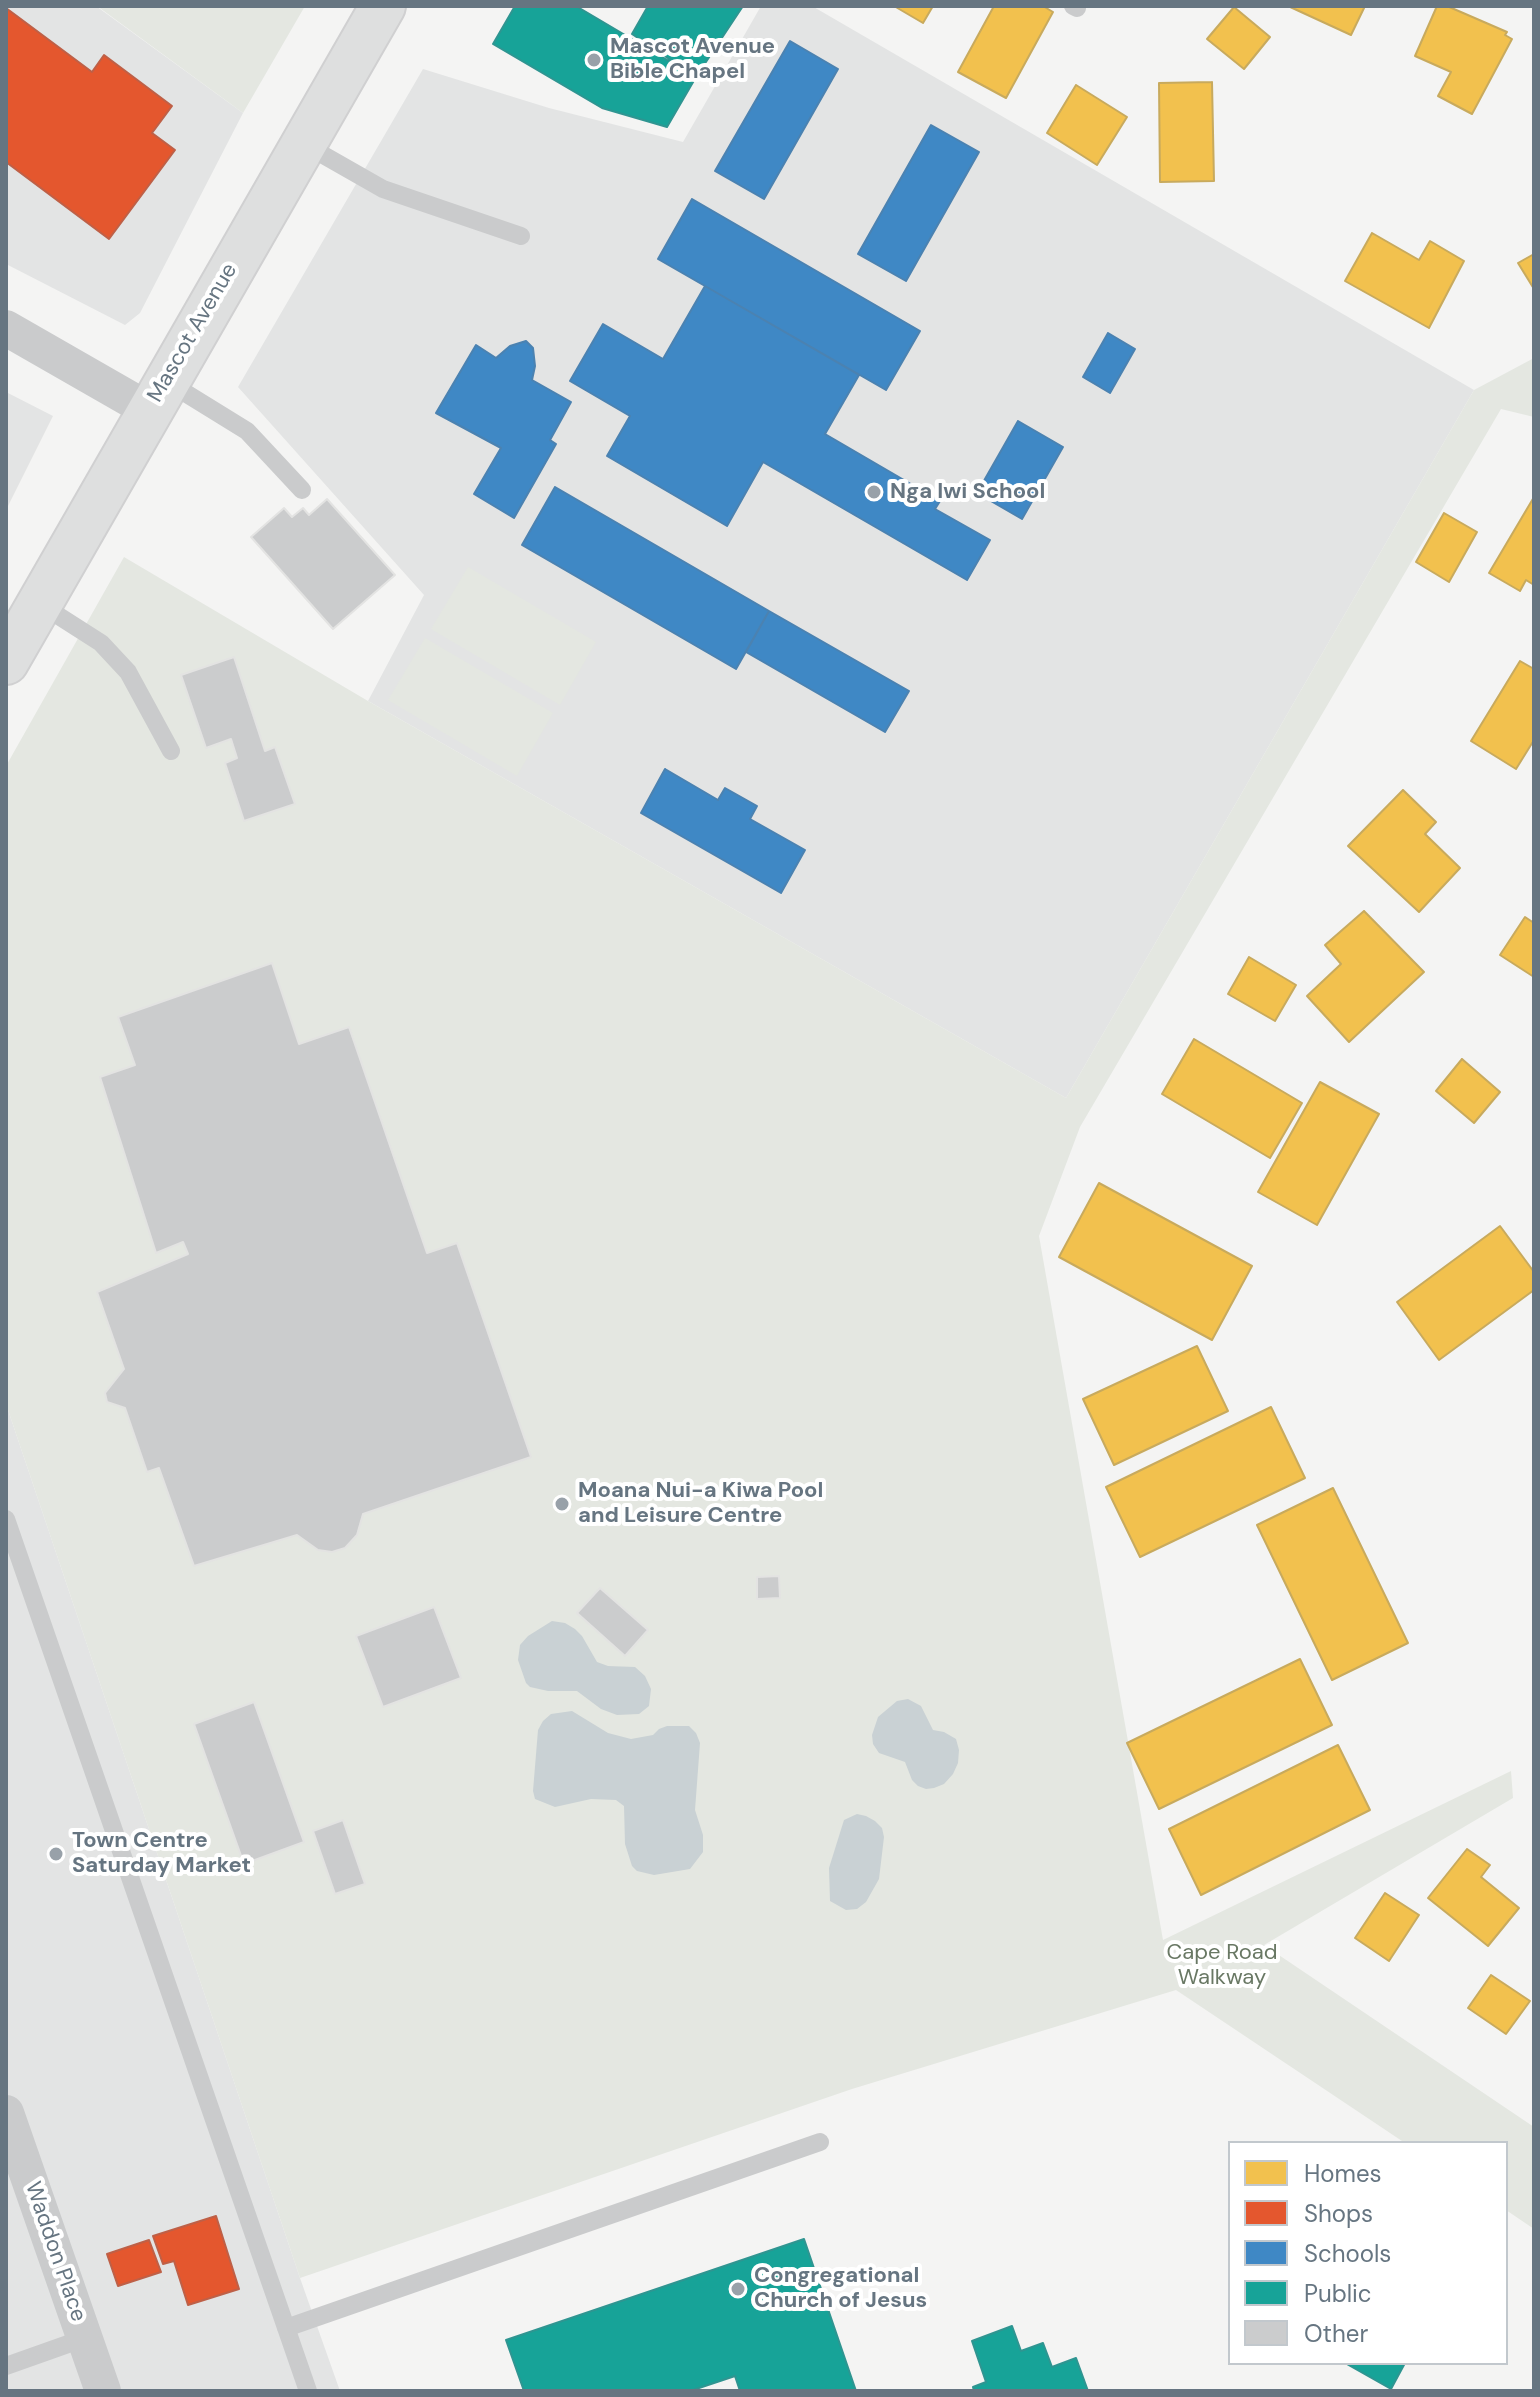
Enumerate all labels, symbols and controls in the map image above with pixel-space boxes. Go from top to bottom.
place label: Mascot Avenue Bible Chapel [610,34,775,86]
marker: Mascot Avenue Bible Chapel [585,51,603,69]
street label: Mascot Avenue [143,259,243,407]
place label: Nga Iwi School [890,479,1045,505]
marker: Nga Iwi School [865,483,883,501]
place label: Moana Nui-a Kiwa Pool and Leisure Centre [578,1478,823,1530]
marker: Moana Nui-a Kiwa Pool and Leisure Centre [553,1495,571,1513]
place label: Town Centre Saturday Market [72,1828,251,1880]
marker: Town Centre Saturday Market [47,1845,65,1863]
park label: Cape Road Walkway [1166,1940,1278,1992]
legend [1228,2141,1508,2365]
text: Homes [1304,2158,1382,2189]
street label: Waddon Place [19,2179,91,2325]
text: Shops [1304,2198,1373,2229]
text: Schools [1304,2238,1391,2269]
place label: Congregational Church of Jesus [754,2263,927,2314]
text: Public [1304,2278,1372,2309]
marker: Congregational Church of Jesus [729,2280,747,2298]
text: Other [1304,2318,1368,2349]

